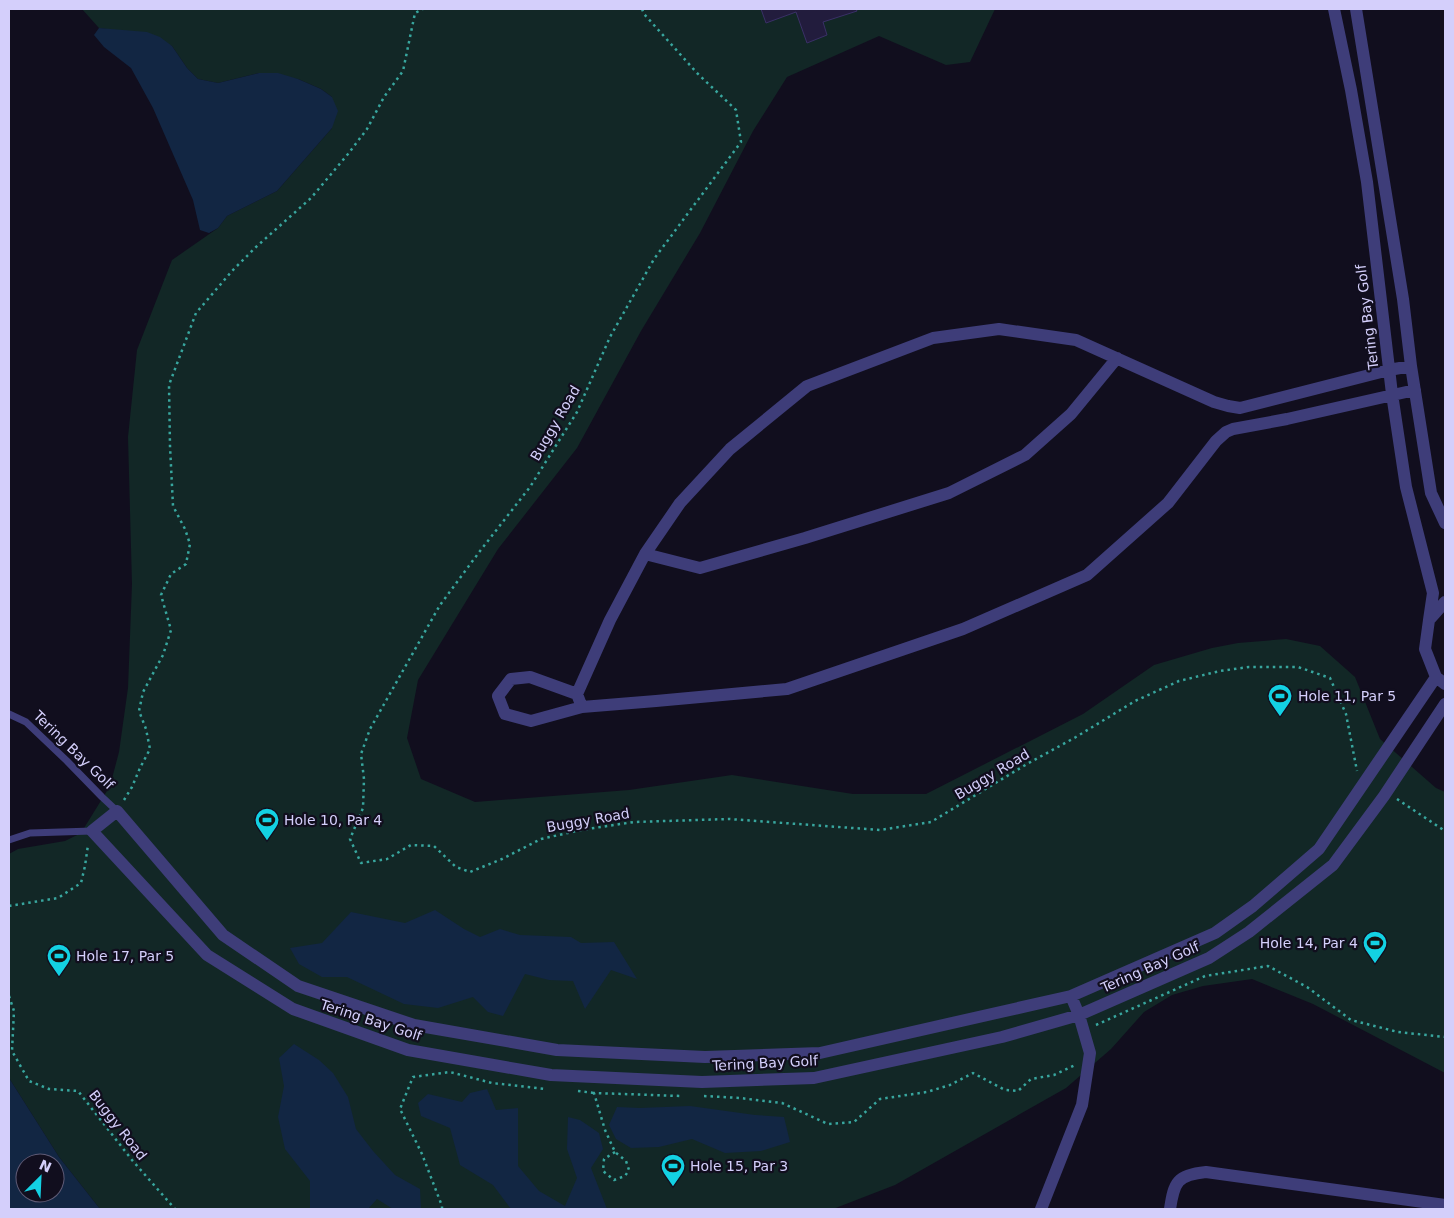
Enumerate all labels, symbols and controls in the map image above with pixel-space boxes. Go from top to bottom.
street label: Tering Bay Golf [1352,262,1382,371]
street label: Buggy Road [527,383,583,463]
sports icon: Hole 11, Par 5 [1267,683,1293,717]
place label: Hole 11, Par 5 [1298,688,1396,704]
street label: Tering Bay Golf [30,707,118,793]
street label: Buggy Road [952,745,1032,803]
street label: Buggy Road [545,805,631,835]
sports icon: Hole 10, Par 4 [254,807,280,841]
place label: Hole 10, Par 4 [284,812,382,828]
sports icon: Hole 14, Par 4 [1362,930,1388,964]
place label: Hole 14, Par 4 [1260,935,1358,951]
street label: Tering Bay Golf [1098,938,1203,996]
sports icon: Hole 17, Par 5 [46,943,72,977]
place label: Hole 17, Par 5 [76,948,174,964]
street label: Tering Bay Golf [317,996,425,1044]
street label: Tering Bay Golf [711,1052,819,1074]
street label: Buggy Road [86,1087,150,1163]
north arrow [15,1153,65,1203]
sports icon: Hole 15, Par 3 [660,1153,686,1187]
text: N [37,1156,54,1176]
place label: Hole 15, Par 3 [690,1158,788,1174]

